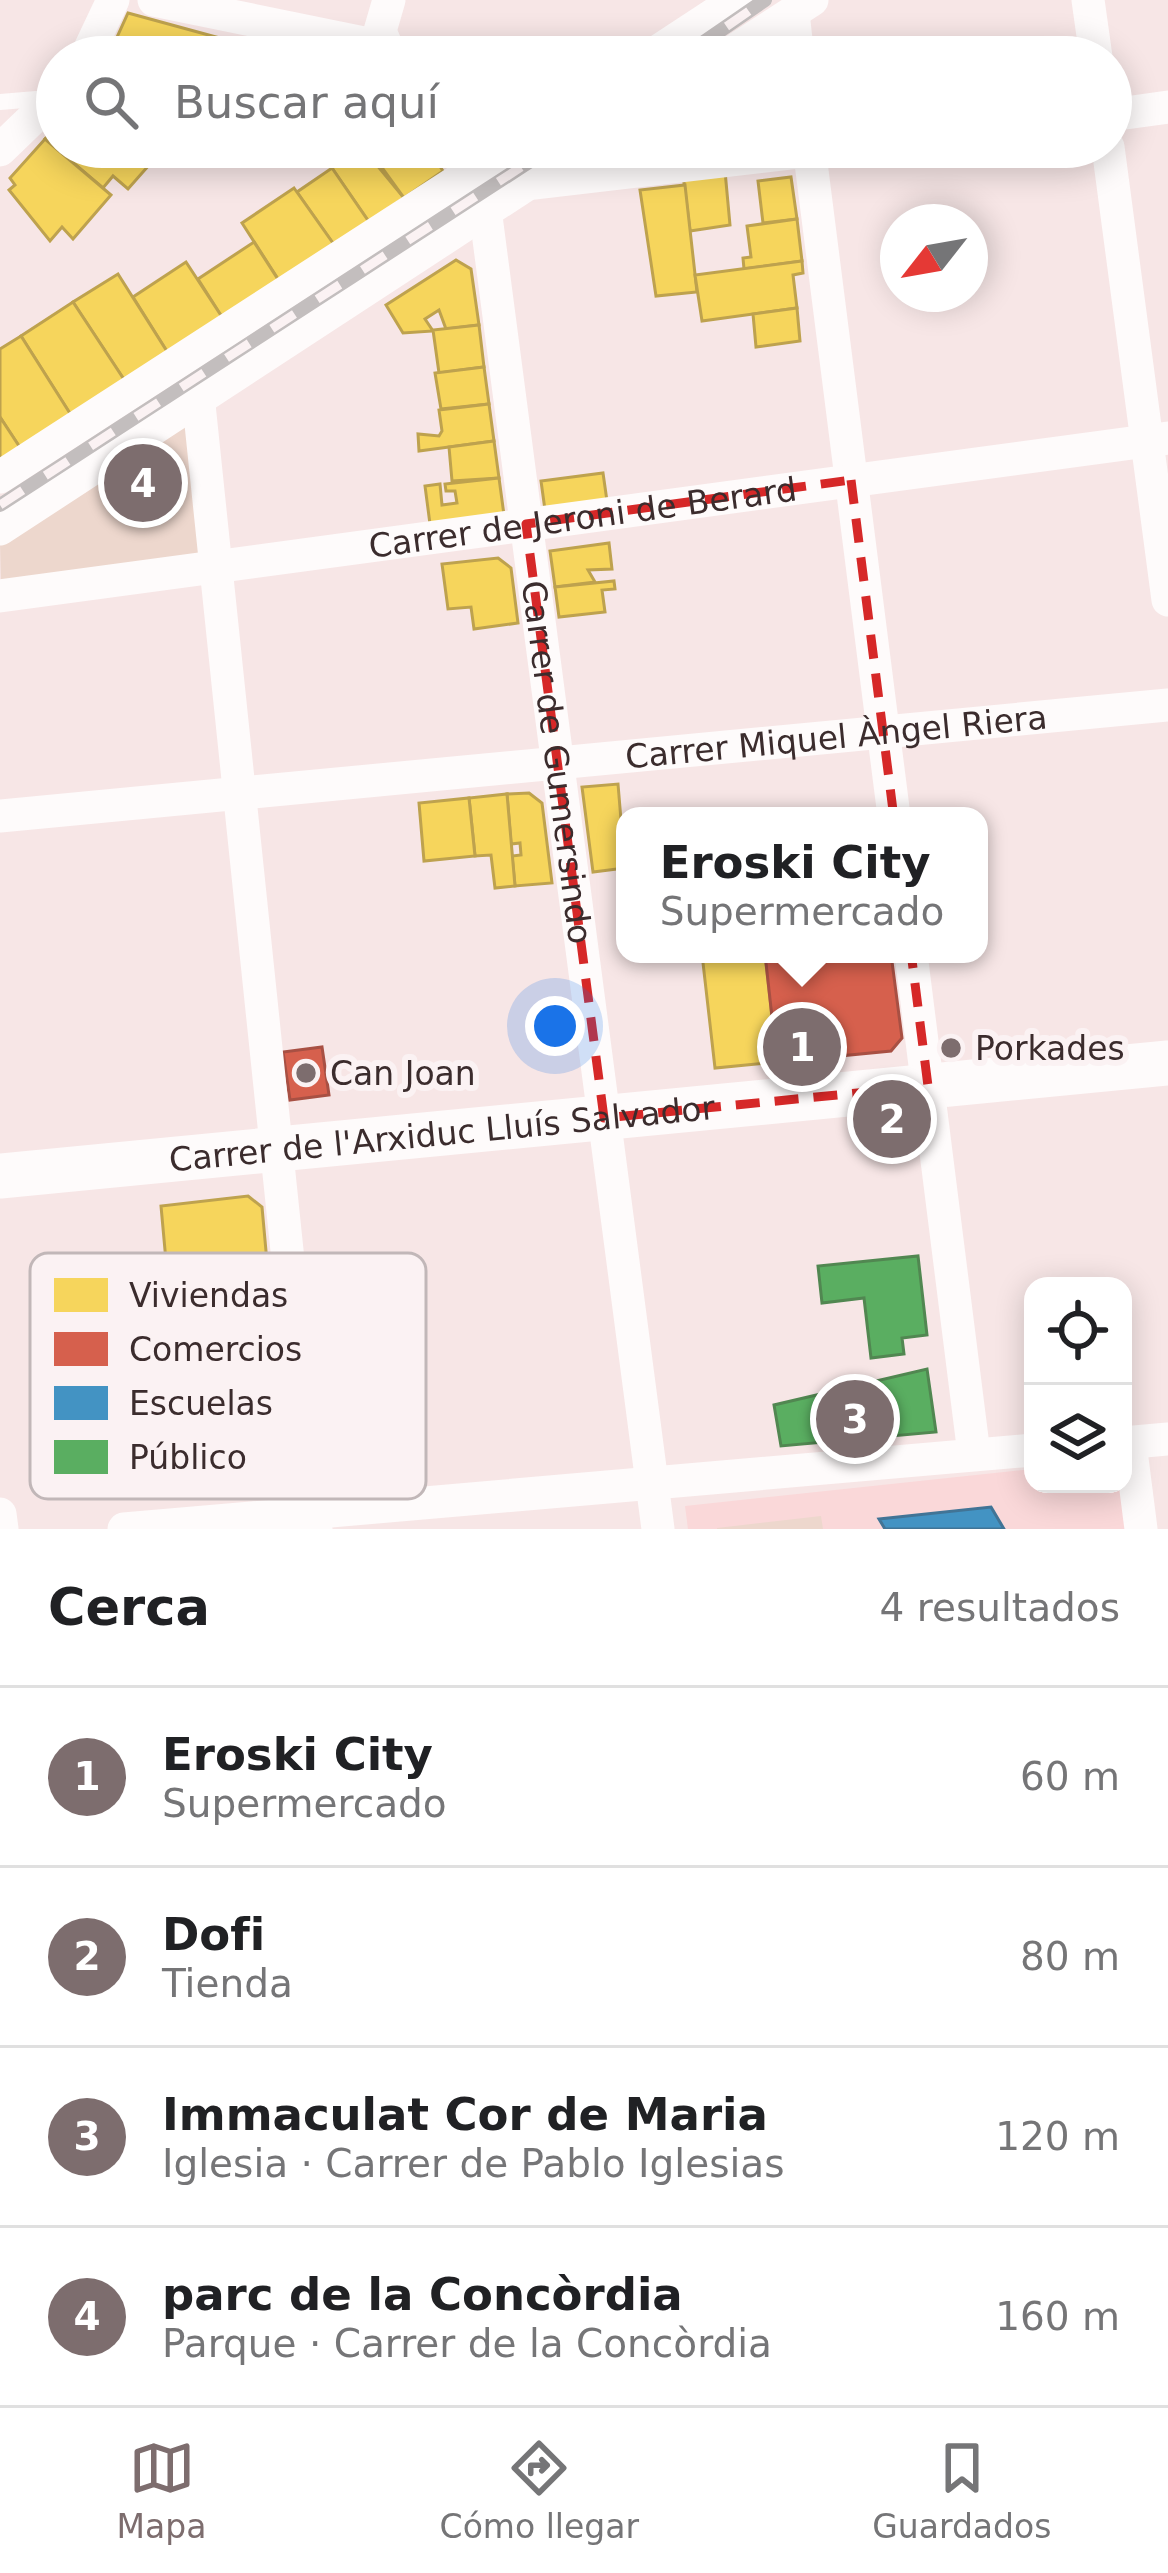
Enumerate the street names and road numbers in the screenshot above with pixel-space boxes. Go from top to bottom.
street label: Carrer de Jeroni de Berard [366,469,799,565]
street label: Carrer de Gumersindo [514,578,601,946]
street label: Carrer Miquel Àngel Riera [623,697,1049,776]
street label: Carrer de l'Arxiduc Lluís Salvador [167,1087,717,1179]

